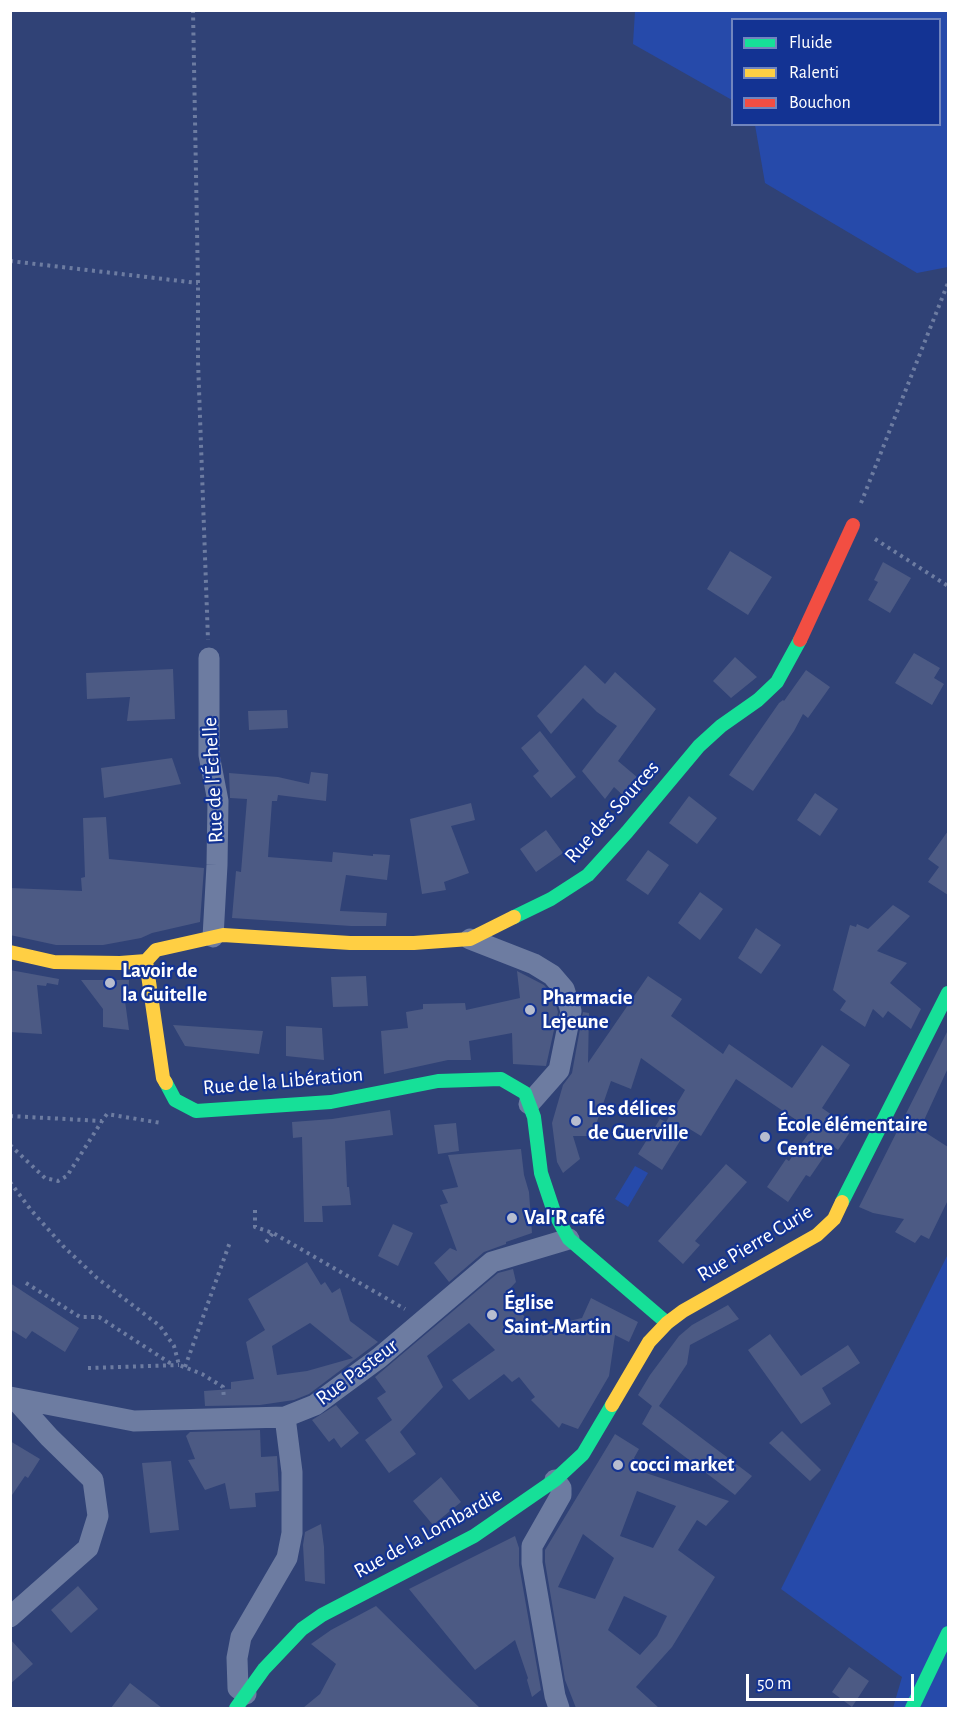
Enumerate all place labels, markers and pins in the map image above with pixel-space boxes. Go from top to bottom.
place label: Lavoir de la Guitelle [122,958,207,1008]
marker: Lavoir de la Guitelle [103,976,117,990]
place label: Pharmacie Lejeune [542,985,633,1035]
marker: Pharmacie Lejeune [523,1003,537,1017]
place label: Les délices de Guerville [588,1096,688,1146]
place label: École élémentaire Centre [777,1112,928,1162]
marker: Les délices de Guerville [569,1114,583,1128]
marker: École élémentaire Centre [758,1130,772,1144]
place label: Val'R café [524,1205,605,1231]
marker: Val'R café [505,1211,519,1225]
place label: Église Saint-Martin [504,1290,611,1340]
marker: Église Saint-Martin [485,1308,499,1322]
place label: cocci market [630,1452,734,1478]
marker: cocci market [611,1458,625,1472]

